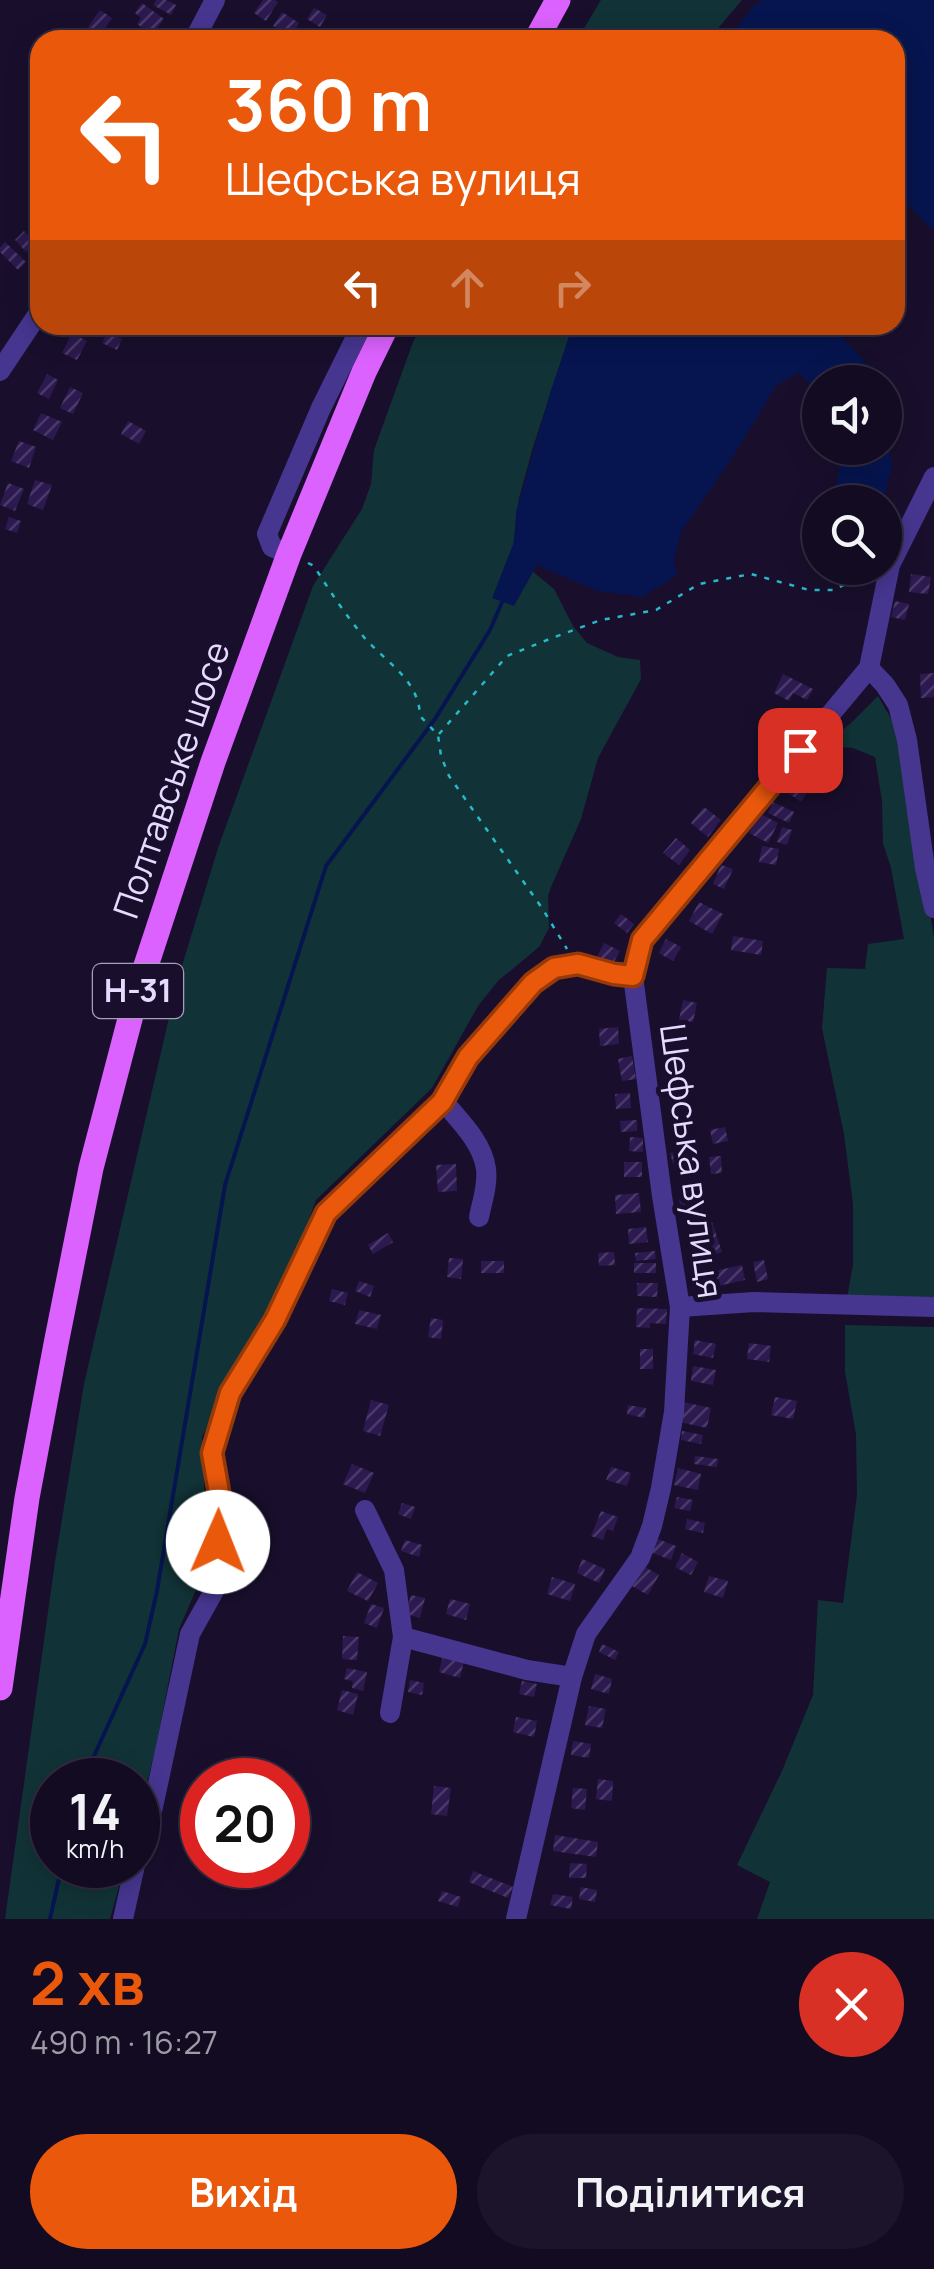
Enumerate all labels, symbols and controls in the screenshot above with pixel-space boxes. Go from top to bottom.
text: 360 m [225,56,432,152]
icon: left [60,70,190,200]
text: Шефська вулиця [225,147,581,209]
icon: left [335,260,390,315]
icon: ahead [440,260,495,315]
icon: right [545,260,600,315]
map controls [802,365,902,585]
button: sound [802,365,902,465]
button: search [802,485,902,585]
street label: Полтавське шосе [101,635,241,924]
pin [758,708,843,793]
icon: arrive [773,723,828,778]
road number: Н-31 [93,964,183,1018]
street label: Шефська вулиця [649,1020,735,1301]
position arrow [166,1490,270,1594]
speed limit sign: 20 [180,1758,310,1888]
text: 14 [69,1777,121,1845]
text: km/h [66,1831,124,1866]
text: 2 хв [30,1941,145,2023]
button: close [799,1952,904,2057]
text: 490 m · 16:27 [30,2020,218,2064]
button: Вихід [30,2134,457,2249]
button: Поділитися [477,2134,904,2249]

